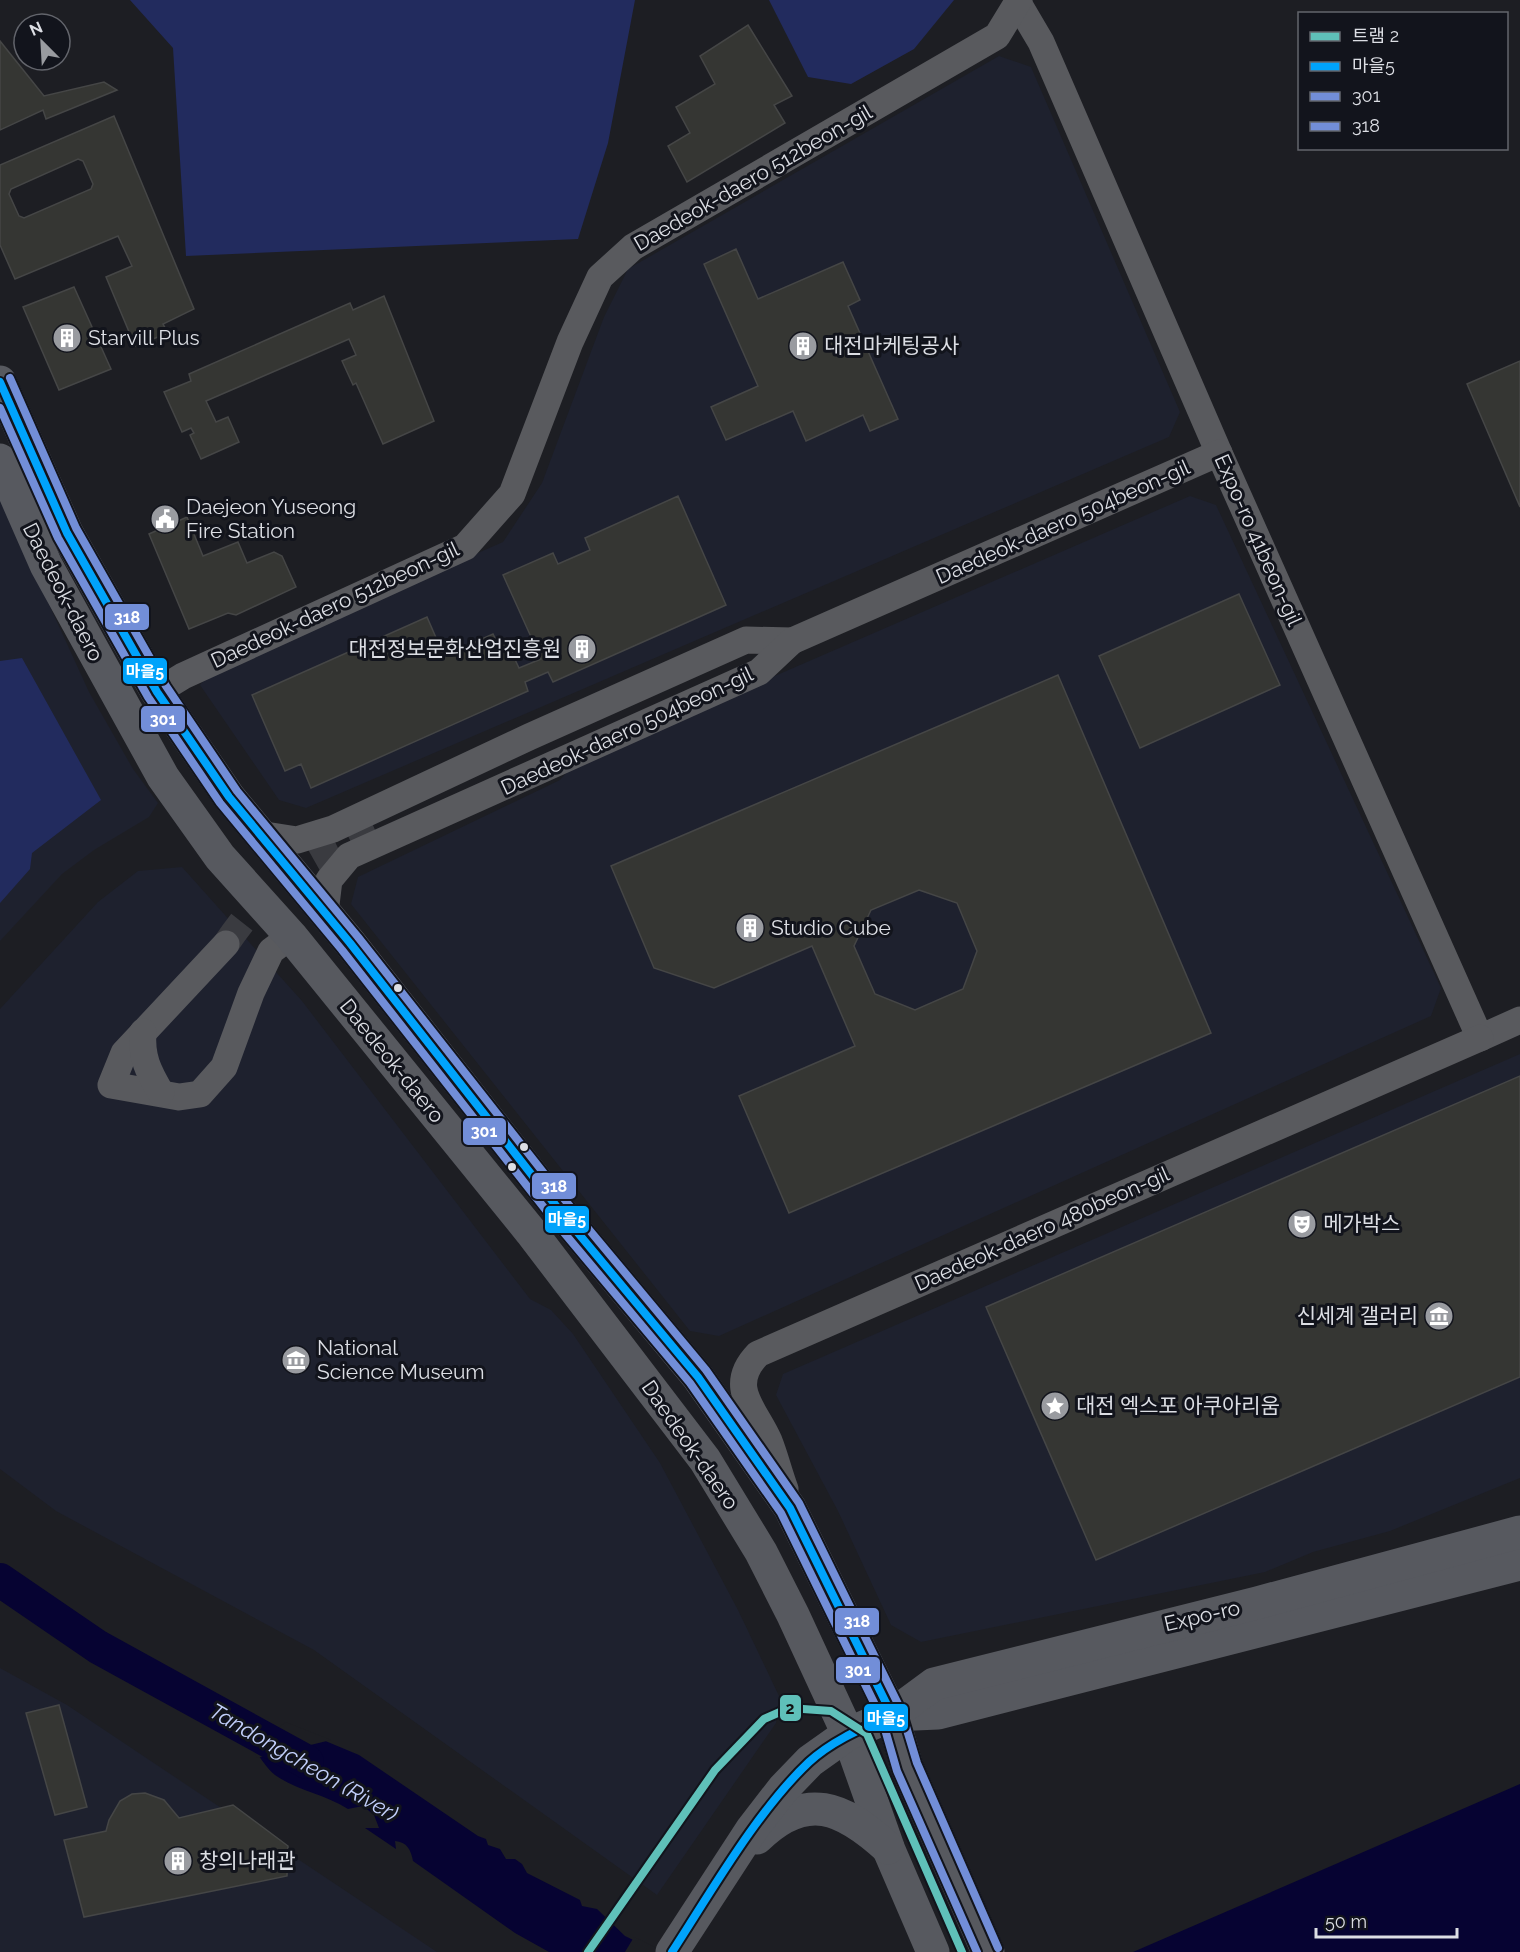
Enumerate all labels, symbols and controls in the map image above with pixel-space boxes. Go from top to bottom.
north arrow [12,12,72,72]
legend [1298,12,1508,150]
text: N [27,18,46,40]
text: 트램 2 [1352,25,1399,46]
text: 마을5 [1352,55,1395,76]
text: 301 [1352,85,1381,106]
street label: Daedeok-daero 512beon-gil [629,99,877,256]
text: 318 [1352,115,1380,136]
building icon: Starvill Plus [51,322,83,354]
place label: Starvill Plus [88,325,200,350]
building icon: 대전마케팅공사 [787,330,819,362]
place label: 대전마케팅공사 [824,333,959,358]
street label: Expo-ro 41beon-gil [1209,450,1308,630]
street label: Daedeok-daero 504beon-gil [932,454,1194,589]
place label: Daejeon Yuseong Fire Station [186,494,356,543]
public building icon: Daejeon Yuseong Fire Station [149,503,181,535]
street label: Daedeok-daero [18,518,109,665]
street label: Daedeok-daero 512beon-gil [207,536,463,673]
line badge: 318 [104,603,150,631]
text: 318 [114,608,140,627]
building icon: 대전정보문화산업진흥원 [566,633,598,665]
place label: 대전정보문화산업진흥원 [348,636,561,661]
line badge: 마을5 [122,657,168,685]
street label: Daedeok-daero 504beon-gil [497,661,757,800]
text: 마을5 [126,662,164,681]
line badge: 301 [140,705,186,733]
text: 301 [150,710,176,729]
building icon: Studio Cube [734,912,766,944]
place label: Studio Cube [771,915,891,940]
unlabelled marker [392,982,404,994]
street label: Daedeok-daero [335,994,450,1128]
line badge: 301 [462,1117,507,1146]
text: 301 [471,1122,497,1141]
unlabelled marker [518,1141,530,1153]
unlabelled marker [506,1161,518,1173]
street label: Daedeok-daero 480beon-gil [911,1161,1173,1296]
line badge: 318 [531,1172,577,1200]
text: 318 [541,1177,567,1196]
line badge: 마을5 [544,1205,590,1234]
theatre icon: 메가박스 [1286,1208,1318,1240]
text: 마을5 [548,1210,586,1229]
place label: 메가박스 [1323,1211,1400,1236]
museum icon: 신세계 갤러리 [1423,1300,1455,1332]
place label: 신세계 갤러리 [1297,1303,1418,1328]
place label: National Science Museum [317,1335,485,1384]
museum icon: National Science Museum [280,1344,312,1376]
street label: Daedeok-daero [637,1375,744,1514]
place icon: 대전 엑스포 아쿠아리움 [1039,1390,1071,1422]
place label: 대전 엑스포 아쿠아리움 [1076,1393,1280,1418]
street label: Expo-ro [1161,1595,1242,1636]
line badge: 318 [834,1607,880,1636]
text: 318 [844,1612,870,1631]
line badge: 301 [835,1656,881,1684]
text: 301 [845,1661,871,1680]
line badge: 2 [779,1694,802,1722]
water label: Tandongcheon (River) [205,1698,403,1827]
text: 2 [785,1699,795,1718]
line badge: 마을5 [863,1703,909,1732]
text: 마을5 [867,1709,905,1728]
building icon: 창의나래관 [162,1845,194,1877]
place label: 창의나래관 [199,1848,296,1873]
scale bar [1316,1901,1457,1939]
text: 50 m [1325,1911,1367,1932]

